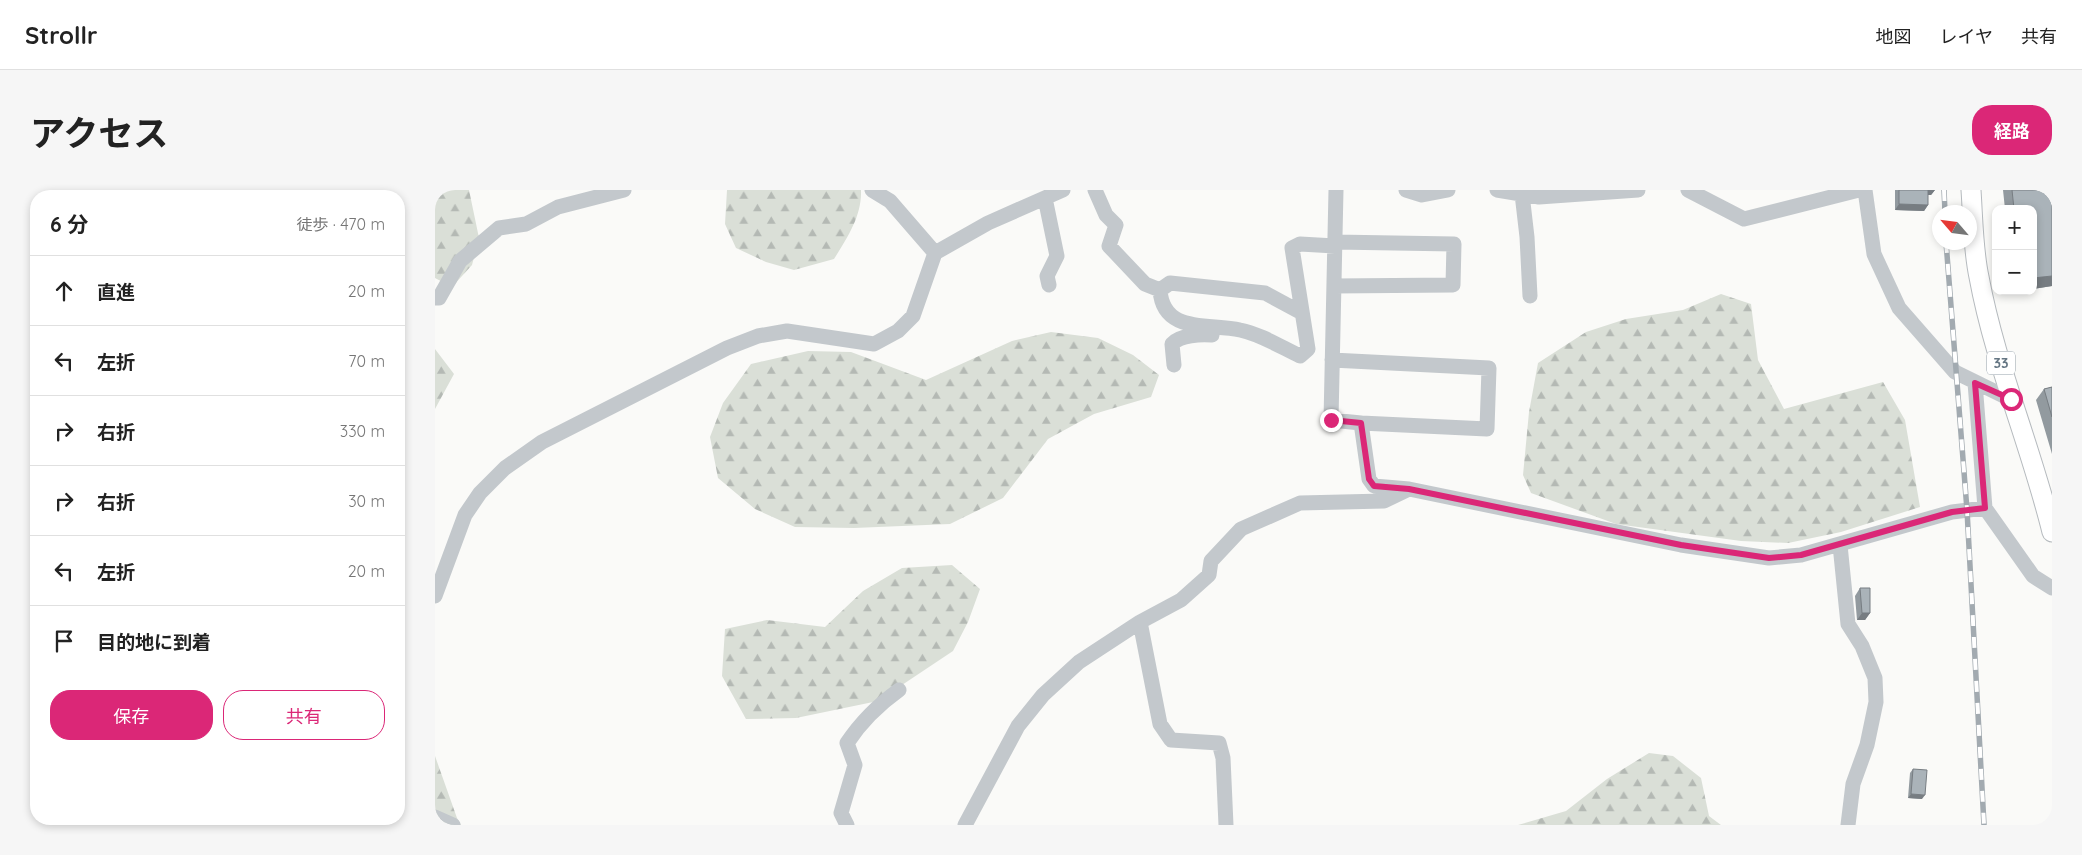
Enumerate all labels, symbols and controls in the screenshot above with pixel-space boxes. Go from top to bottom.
text: Strollr [25,20,97,50]
text: 地図 [1876,25,1912,48]
text: レイヤ [1940,25,1993,48]
text: 共有 [2021,25,2057,48]
button: 経路 [1972,105,2052,155]
text: アクセス [30,111,168,155]
north arrow [1932,205,1977,250]
map controls [1992,205,2037,295]
button: + [1992,205,2037,250]
text: 6 分 [50,211,89,237]
text: 徒歩 · 470 m [297,214,385,234]
button: − [1992,250,2037,295]
icon: ahead [50,277,78,305]
text: 直進 [97,280,135,304]
text: 20 m [348,281,385,301]
icon: left [50,347,78,375]
text: 左折 [97,350,135,374]
text: 70 m [348,351,385,371]
road number: 33 [1987,352,2015,374]
route start [2000,388,2023,411]
route end [1320,409,1343,432]
icon: right [50,417,78,445]
text: 右折 [97,420,135,444]
text: 330 m [340,421,385,441]
icon: right [50,487,78,515]
text: 右折 [97,490,135,514]
text: 30 m [348,491,385,511]
icon: left [50,557,78,585]
text: 左折 [97,560,135,584]
text: 20 m [348,561,385,581]
icon: arrive [50,627,78,655]
text: 目的地に到着 [97,630,211,654]
button: 保存 [50,690,213,740]
button: 共有 [223,690,385,740]

